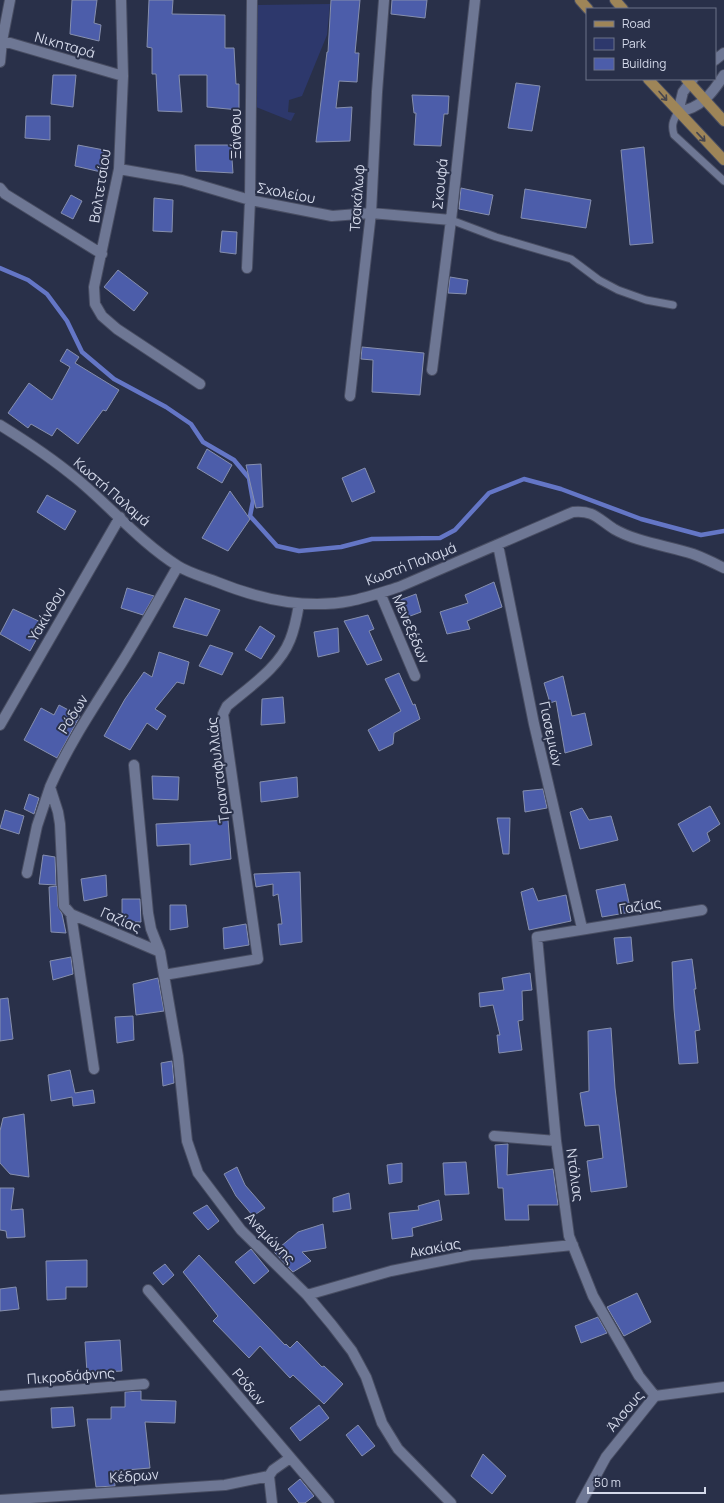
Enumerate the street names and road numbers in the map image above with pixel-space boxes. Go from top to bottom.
street label: Νικηταρά [33,27,98,62]
street label: Ξάνθου [226,109,245,159]
street label: Βαλτετσίου [84,148,115,224]
street label: Σκουφά [427,158,452,210]
street label: Τσακάλωφ [345,164,368,232]
street label: Σχολείου [255,178,317,208]
street label: Κωστή Παλαμά [70,453,155,530]
street label: Κωστή Παλαμά [363,537,459,590]
street label: Υακίνθου [24,583,70,644]
street label: Μενεξέδων [388,591,435,666]
street label: Ρόδων [53,691,92,737]
street label: Γιασεμιών [535,700,568,768]
street label: Τριανταφυλλιάς [202,716,233,824]
street label: Γαζίας [617,893,663,918]
street label: Γαζίας [98,902,145,937]
street label: Ντάλιας [562,1147,589,1203]
street label: Ανεμώνης [241,1208,300,1268]
street label: Ακακίας [408,1233,462,1262]
street label: Πικροδάφνης [26,1363,116,1388]
street label: Ρόδων [228,1364,270,1409]
street label: Άλσους [602,1386,648,1435]
street label: Κέδρων [109,1464,159,1487]

